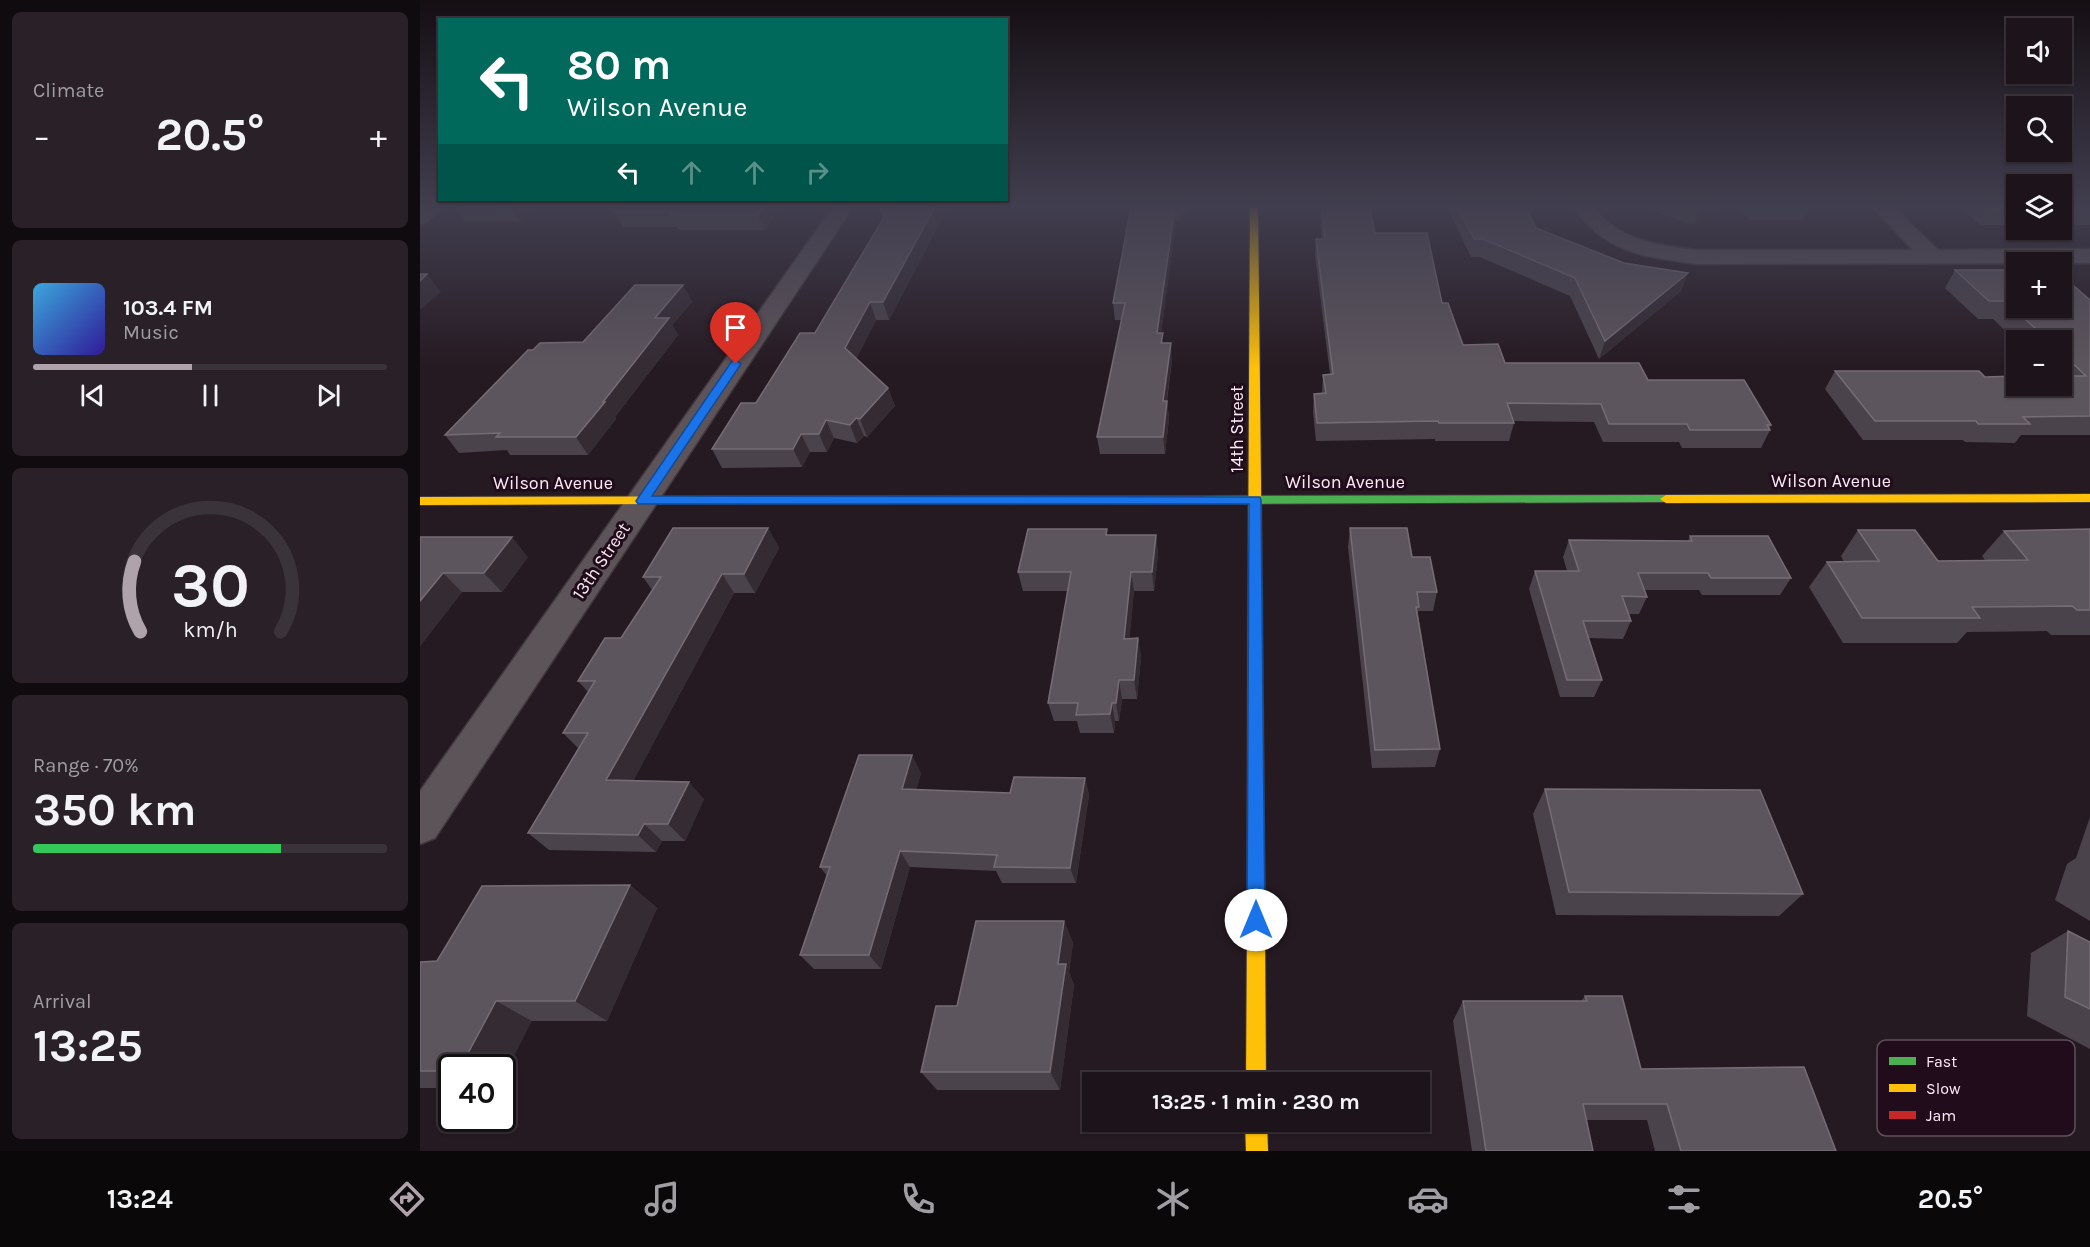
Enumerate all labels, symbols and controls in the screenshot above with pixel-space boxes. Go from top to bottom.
map controls [2006,18,2072,396]
button: sound [2006,18,2072,84]
text: 80 m [567,40,671,90]
icon: left [468,42,546,120]
text: Climate [33,79,104,102]
text: Wilson Avenue [567,91,747,123]
button: search [2006,96,2072,162]
text: 20.5° [155,109,265,161]
text: − [33,117,50,155]
text: + [370,117,387,155]
icon: left [612,156,645,189]
icon: ahead [675,156,708,189]
icon: ahead [738,156,771,189]
icon: right [801,156,834,189]
button: layers [2006,174,2072,240]
button: + [2006,252,2072,318]
text: 103.4 FM [123,295,213,321]
pin [710,302,761,364]
icon: arrive [719,311,752,344]
text: Music [123,321,179,344]
button: − [2006,330,2072,396]
icon: previous [76,379,109,412]
icon: pause [194,379,227,412]
icon: next [312,379,345,412]
street label: 14th Street [1226,385,1248,473]
street label: Wilson Avenue [1771,470,1891,492]
street label: Wilson Avenue [1285,471,1405,493]
street label: Wilson Avenue [493,472,613,494]
street label: 13th Street [567,518,635,604]
text: 30 [171,550,249,623]
text: km/h [183,618,237,643]
text: Range · 70% [33,754,139,777]
text: 350 km [33,784,196,836]
position arrow [1224,888,1288,952]
text: Arrival [33,990,92,1013]
text: 13:25 [33,1020,143,1072]
legend [1877,1040,2075,1136]
text: Fast [1926,1052,1957,1071]
speed limit sign: 40 [438,1054,516,1132]
text: Slow [1926,1079,1961,1098]
text: 13:25 · 1 min · 230 m [1152,1089,1360,1115]
text: Jam [1926,1106,1956,1125]
icon: directions [386,1178,428,1220]
icon: music [641,1178,683,1220]
icon: phone [897,1178,939,1220]
icon: climate [1152,1178,1194,1220]
icon: car [1407,1178,1449,1220]
icon: filters [1663,1178,1705,1220]
text: 13:24 [107,1183,173,1215]
text: 20.5° [1918,1183,1983,1215]

